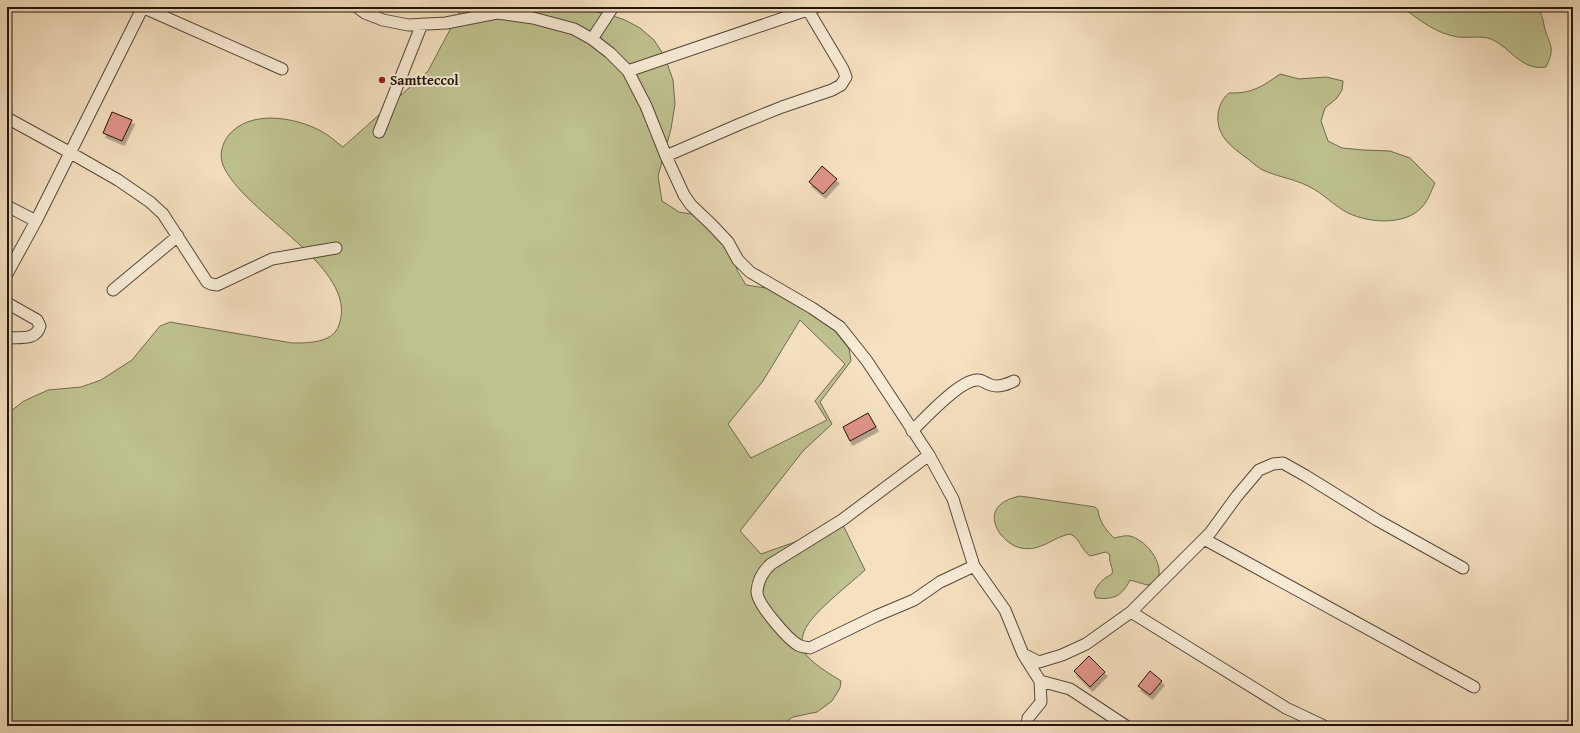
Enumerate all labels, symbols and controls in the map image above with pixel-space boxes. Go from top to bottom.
place label: Samtteccol [390,70,459,90]
marker: Samtteccol [377,75,387,85]

